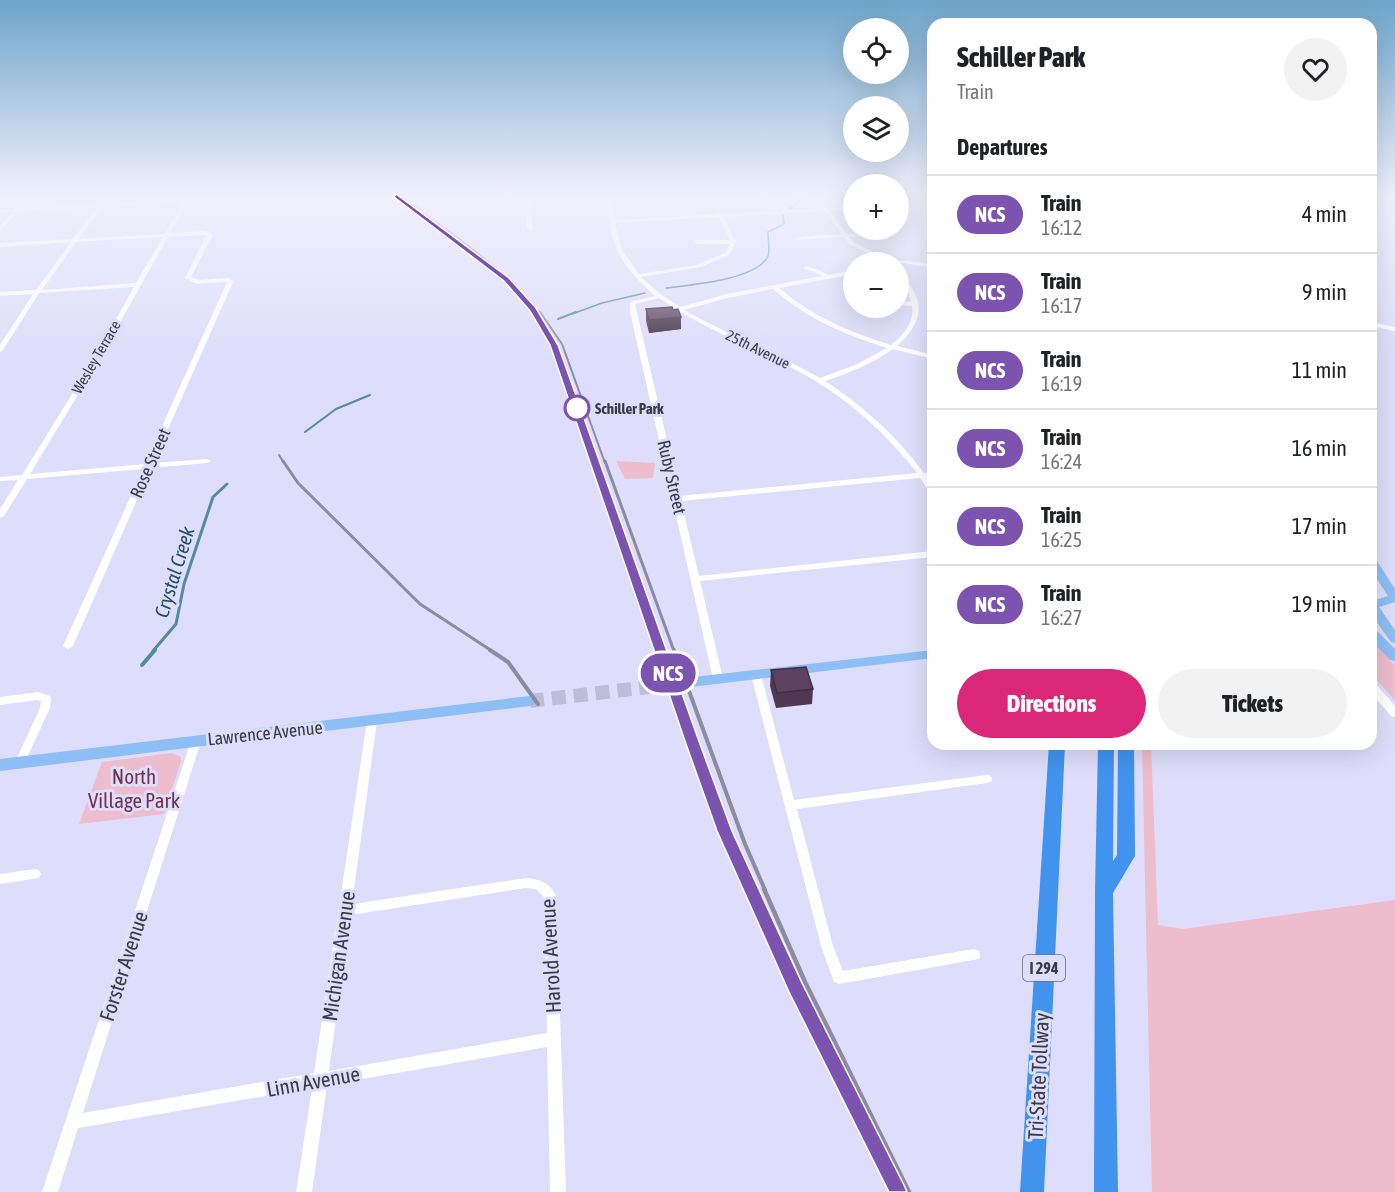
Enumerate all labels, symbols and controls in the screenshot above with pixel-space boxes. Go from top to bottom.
map controls [843,18,909,318]
button: locate [843,18,909,84]
button: heart [1284,38,1347,101]
text: Schiller Park [957,41,1085,73]
text: Train [957,80,994,103]
button: layers [843,96,909,162]
text: Departures [957,134,1047,160]
button: + [843,174,909,240]
text: Train [1041,190,1081,216]
text: 4 min [1302,201,1347,227]
text: NCS [975,202,1005,226]
text: 16:12 [1041,216,1082,239]
button: − [843,252,909,318]
text: Train [1041,268,1081,294]
text: 9 min [1302,279,1347,305]
text: NCS [975,280,1005,304]
text: 16:17 [1041,294,1082,317]
street label: Wesley Terrace [68,317,124,397]
street label: 25th Avenue [723,326,793,372]
text: Train [1041,346,1081,372]
text: 11 min [1292,357,1347,383]
text: NCS [975,358,1005,382]
text: 16:19 [1041,372,1082,395]
marker: Schiller Park [564,395,590,421]
place label: Schiller Park [595,400,664,417]
text: Train [1041,424,1081,450]
street label: Rose Street [125,425,175,501]
text: 16 min [1292,435,1347,461]
text: NCS [975,436,1005,460]
street label: Ruby Street [653,438,691,516]
text: 16:24 [1041,450,1082,473]
text: Train [1041,502,1081,528]
text: 17 min [1292,513,1347,539]
text: NCS [975,514,1005,538]
water label: Crystal Creek [149,524,199,620]
text: 16:25 [1041,528,1082,551]
text: Train [1041,580,1081,606]
text: 19 min [1292,591,1347,617]
text: NCS [975,592,1005,616]
text: 16:27 [1041,606,1082,629]
line badge: NCS [634,654,702,692]
text: NCS [653,661,683,685]
button: Directions [957,669,1146,738]
button: Tickets [1158,669,1347,738]
street label: Lawrence Avenue [207,717,323,749]
park label: North Village Park [88,764,180,812]
street label: Michigan Avenue [317,889,359,1023]
street label: Harold Avenue [535,898,565,1014]
street label: Forster Avenue [94,908,152,1024]
road number: I 294 [1023,955,1065,981]
street label: Tri-State Tollway [1023,1012,1053,1140]
street label: Linn Avenue [264,1061,362,1101]

